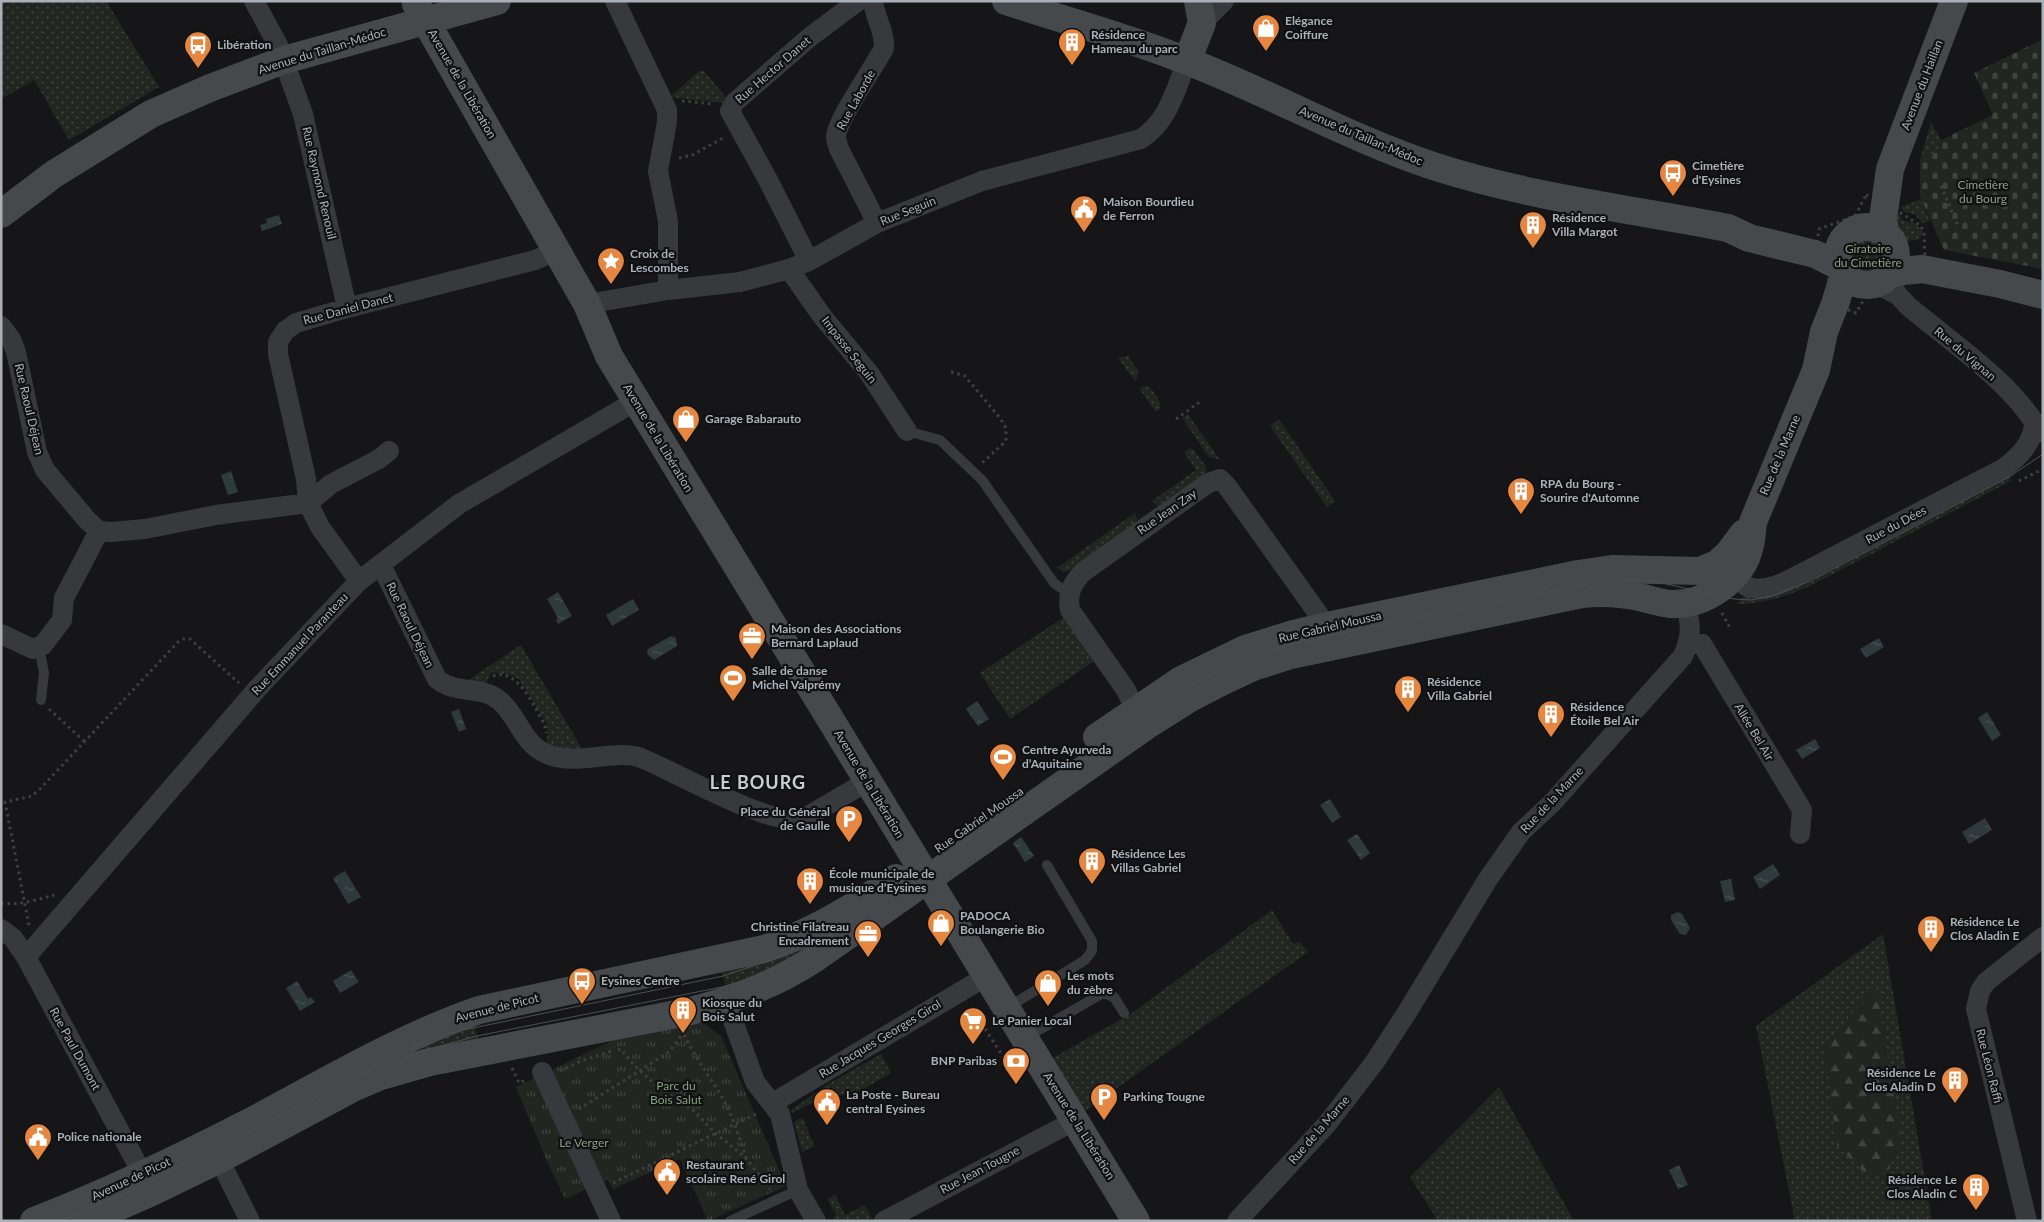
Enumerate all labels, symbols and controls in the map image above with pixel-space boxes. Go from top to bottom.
shop icon: Elégance Coiffure [1251,13,1281,52]
place label: Elégance Coiffure [1285,13,1333,42]
street label: Avenue du Taillan-Médoc [256,24,388,77]
street label: Avenue de la Libération [425,26,500,141]
building icon: Résidence Hameau du parc [1057,27,1087,66]
place label: Résidence Hameau du parc [1091,27,1178,56]
bus stop icon: Libération [183,30,213,69]
street label: Rue Hector Danet [732,32,814,106]
place label: Libération [217,37,272,52]
street label: Avenue du Haillan [1897,38,1946,132]
street label: Rue Laborde [833,67,878,132]
street label: Avenue du Taillan-Médoc [1297,103,1426,168]
street label: Rue Raymond Renouil [299,125,340,241]
bus stop icon: Cimetière d'Eysines [1658,158,1688,197]
place label: Cimetière d'Eysines [1692,158,1745,187]
park label: Cimetière du Bourg [1957,177,2009,206]
street label: Rue Seguin [878,193,938,228]
public building icon: Maison Bourdieu de Ferron [1069,194,1099,233]
place label: Maison Bourdieu de Ferron [1103,194,1194,223]
building icon: Résidence Villa Margot [1518,210,1548,249]
place label: Résidence Villa Margot [1551,210,1618,239]
park label: Giratoire du Cimetière [1834,241,1902,270]
place icon: Croix de Lescombes [596,246,626,285]
place label: Croix de Lescombes [630,246,689,275]
street label: Rue Daniel Danet [301,289,395,328]
street label: Impasse Seguin [819,313,880,386]
street label: Rue du Vignan [1931,323,1999,384]
street label: Rue Raoul Déjean [12,362,47,456]
street label: Avenue de la Libération [620,381,697,495]
shop icon: Garage Babarauto [671,404,701,443]
place label: Garage Babarauto [705,411,801,426]
street label: Rue de la Marne [1756,412,1803,497]
building icon: RPA du Bourg - Sourire d'Automne [1506,476,1536,515]
place label: RPA du Bourg - Sourire d'Automne [1540,476,1640,505]
street label: Rue Jean Zay [1134,485,1200,538]
street label: Rue du Dées [1863,502,1929,547]
street label: Rue Raoul Déjean [383,580,438,670]
street label: Rue Emmanuel Paranteau [248,589,351,698]
street label: Rue Gabriel Moussa [1277,607,1383,646]
office icon: Maison des Associations Bernard Laplaud [737,621,767,660]
place label: Maison des Associations Bernard Laplaud [771,621,901,650]
sports icon: Salle de danse Michel Valprémy [718,663,748,702]
place label: Salle de danse Michel Valprémy [752,663,842,692]
building icon: Résidence Villa Gabriel [1393,674,1423,713]
place label: Résidence Villa Gabriel [1426,674,1492,703]
building icon: Résidence Étoile Bel Air [1536,699,1566,738]
place label: Résidence Étoile Bel Air [1570,699,1639,728]
street label: Allée Bel Air [1731,700,1778,764]
street label: Avenue de la Libération [831,727,908,841]
sports icon: Centre Ayurveda d’Aquitaine [988,742,1018,781]
place label: Centre Ayurveda d’Aquitaine [1022,742,1111,771]
street label: Rue de la Marne [1517,763,1586,836]
district label: LE BOURG [710,771,806,793]
street label: Rue Gabriel Moussa [931,783,1026,856]
place label: Place du Général de Gaulle [740,804,831,833]
parking icon: Place du Général de Gaulle [834,804,864,843]
building icon: Résidence Les Villas Gabriel [1077,846,1107,885]
place label: Résidence Les Villas Gabriel [1110,846,1186,875]
building icon: École municipale de musique d’Eysines [795,866,825,905]
place label: École municipale de musique d’Eysines [829,866,935,895]
shop icon: PADOCA Boulangerie Bio [926,908,956,947]
place label: PADOCA Boulangerie Bio [960,908,1045,937]
building icon: Résidence Le Clos Aladin E [1916,914,1946,953]
place label: Résidence Le Clos Aladin E [1950,914,2020,943]
place label: Christine Filatreau Encadrement [751,919,850,948]
office icon: Christine Filatreau Encadrement [853,919,883,958]
bus stop icon: Eysines Centre [567,966,597,1005]
shop icon: Les mots du zèbre [1033,968,1063,1007]
place label: Les mots du zèbre [1067,968,1114,997]
place label: Eysines Centre [601,973,680,988]
street label: Avenue de Picot [454,990,541,1025]
building icon: Kiosque du Bois Salut [668,995,698,1034]
place label: Kiosque du Bois Salut [702,995,762,1024]
street label: Rue Jacques Georges Girol [816,996,943,1081]
street label: Rue Paul Dumont [47,1005,105,1093]
supermarket icon: Le Panier Local [958,1006,988,1045]
place label: Le Panier Local [992,1013,1072,1028]
street label: Rue Léon Raffi [1973,1027,2006,1105]
bank icon: BNP Paribas [1001,1046,1031,1085]
place label: BNP Paribas [931,1053,997,1068]
place label: Résidence Le Clos Aladin D [1864,1065,1937,1094]
building icon: Résidence Le Clos Aladin D [1940,1065,1970,1104]
street label: Avenue de la Libération [1040,1069,1119,1182]
park label: Parc du Bois Salut [650,1078,703,1107]
parking icon: Parking Tougne [1089,1082,1119,1121]
public building icon: La Poste - Bureau central Eysines [812,1087,842,1126]
place label: La Poste - Bureau central Eysines [846,1087,940,1116]
place label: Parking Tougne [1123,1089,1205,1104]
street label: Rue de la Marne [1285,1092,1352,1167]
public building icon: Police nationale [23,1122,53,1161]
place label: Police nationale [57,1129,142,1144]
park label: Le Verger [559,1135,609,1150]
street label: Rue Jean Tougne [937,1142,1022,1197]
street label: Avenue de Picot [89,1153,173,1203]
public building icon: Restaurant scolaire René Girol [652,1157,682,1196]
place label: Restaurant scolaire René Girol [686,1157,785,1186]
place label: Résidence Le Clos Aladin C [1887,1172,1958,1201]
building icon: Résidence Le Clos Aladin C [1961,1172,1991,1211]

